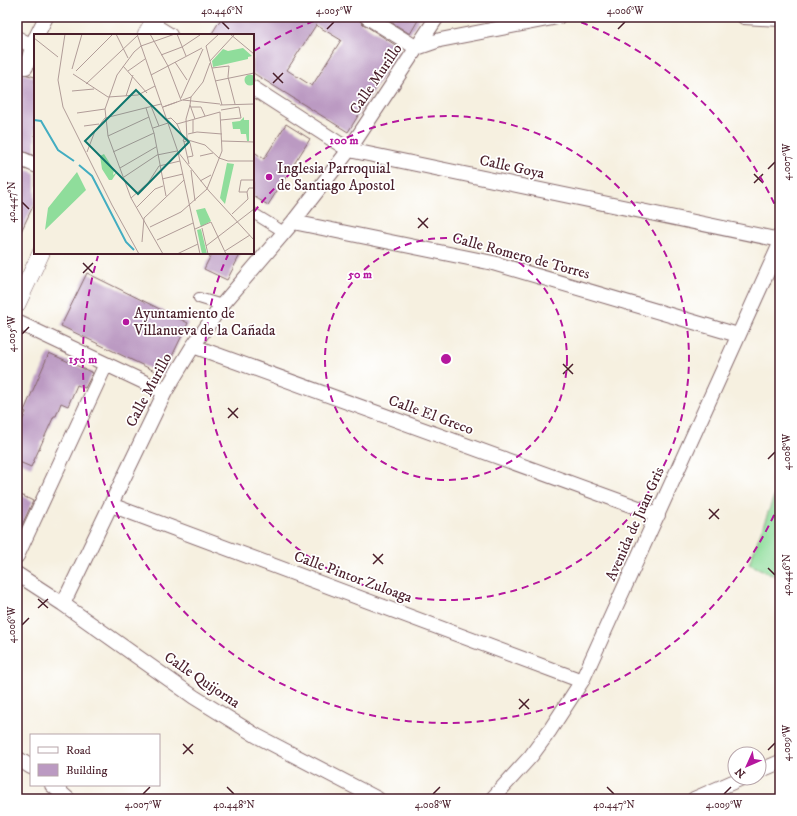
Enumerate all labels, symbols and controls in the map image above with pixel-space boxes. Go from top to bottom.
text: 40.446°N [201,5,243,17]
text: 4.005°W [316,5,353,17]
text: 4.006°W [607,5,644,17]
inset map [34,34,254,254]
street label: Calle Murillo [345,40,407,118]
text: 100 m [330,133,358,148]
text: 4.007°W [781,143,793,180]
street label: Calle Goya [478,151,547,183]
place label: Inglesia Parroquial de Santiago Apostol [277,159,395,195]
marker: Inglesia Parroquial de Santiago Apostol [264,172,274,182]
text: 40.447°N [6,181,18,223]
street label: Calle Romero de Torres [450,228,592,284]
text: 50 m [347,267,372,282]
place label: Ayuntamiento de Villanueva de la Cañada [133,304,276,340]
text: 4.005°W [6,315,18,352]
marker: Ayuntamiento de Villanueva de la Cañada [121,317,131,327]
street label: Calle Murillo [122,350,176,430]
text: 150 m [69,352,97,367]
centre of rings [439,352,453,366]
street label: Calle El Greco [386,391,476,439]
text: 4.008°W [781,433,793,470]
street label: Avenida de Juan Gris [601,464,669,584]
street label: Calle Pintor Zuloaga [291,547,415,607]
text: 40.446°N [781,554,793,596]
text: 4.006°W [6,606,18,643]
street label: Calle Quijorna [160,648,244,713]
text: 4.009°W [781,724,793,761]
legend [30,734,160,786]
text: Road [66,743,91,758]
north arrow [727,746,767,786]
text: Building [66,763,107,778]
text: N [732,764,749,781]
text: 4.007°W [125,799,162,811]
text: 40.448°N [213,799,255,811]
text: 4.008°W [415,799,452,811]
text: 40.447°N [593,799,635,811]
text: 4.009°W [706,799,743,811]

